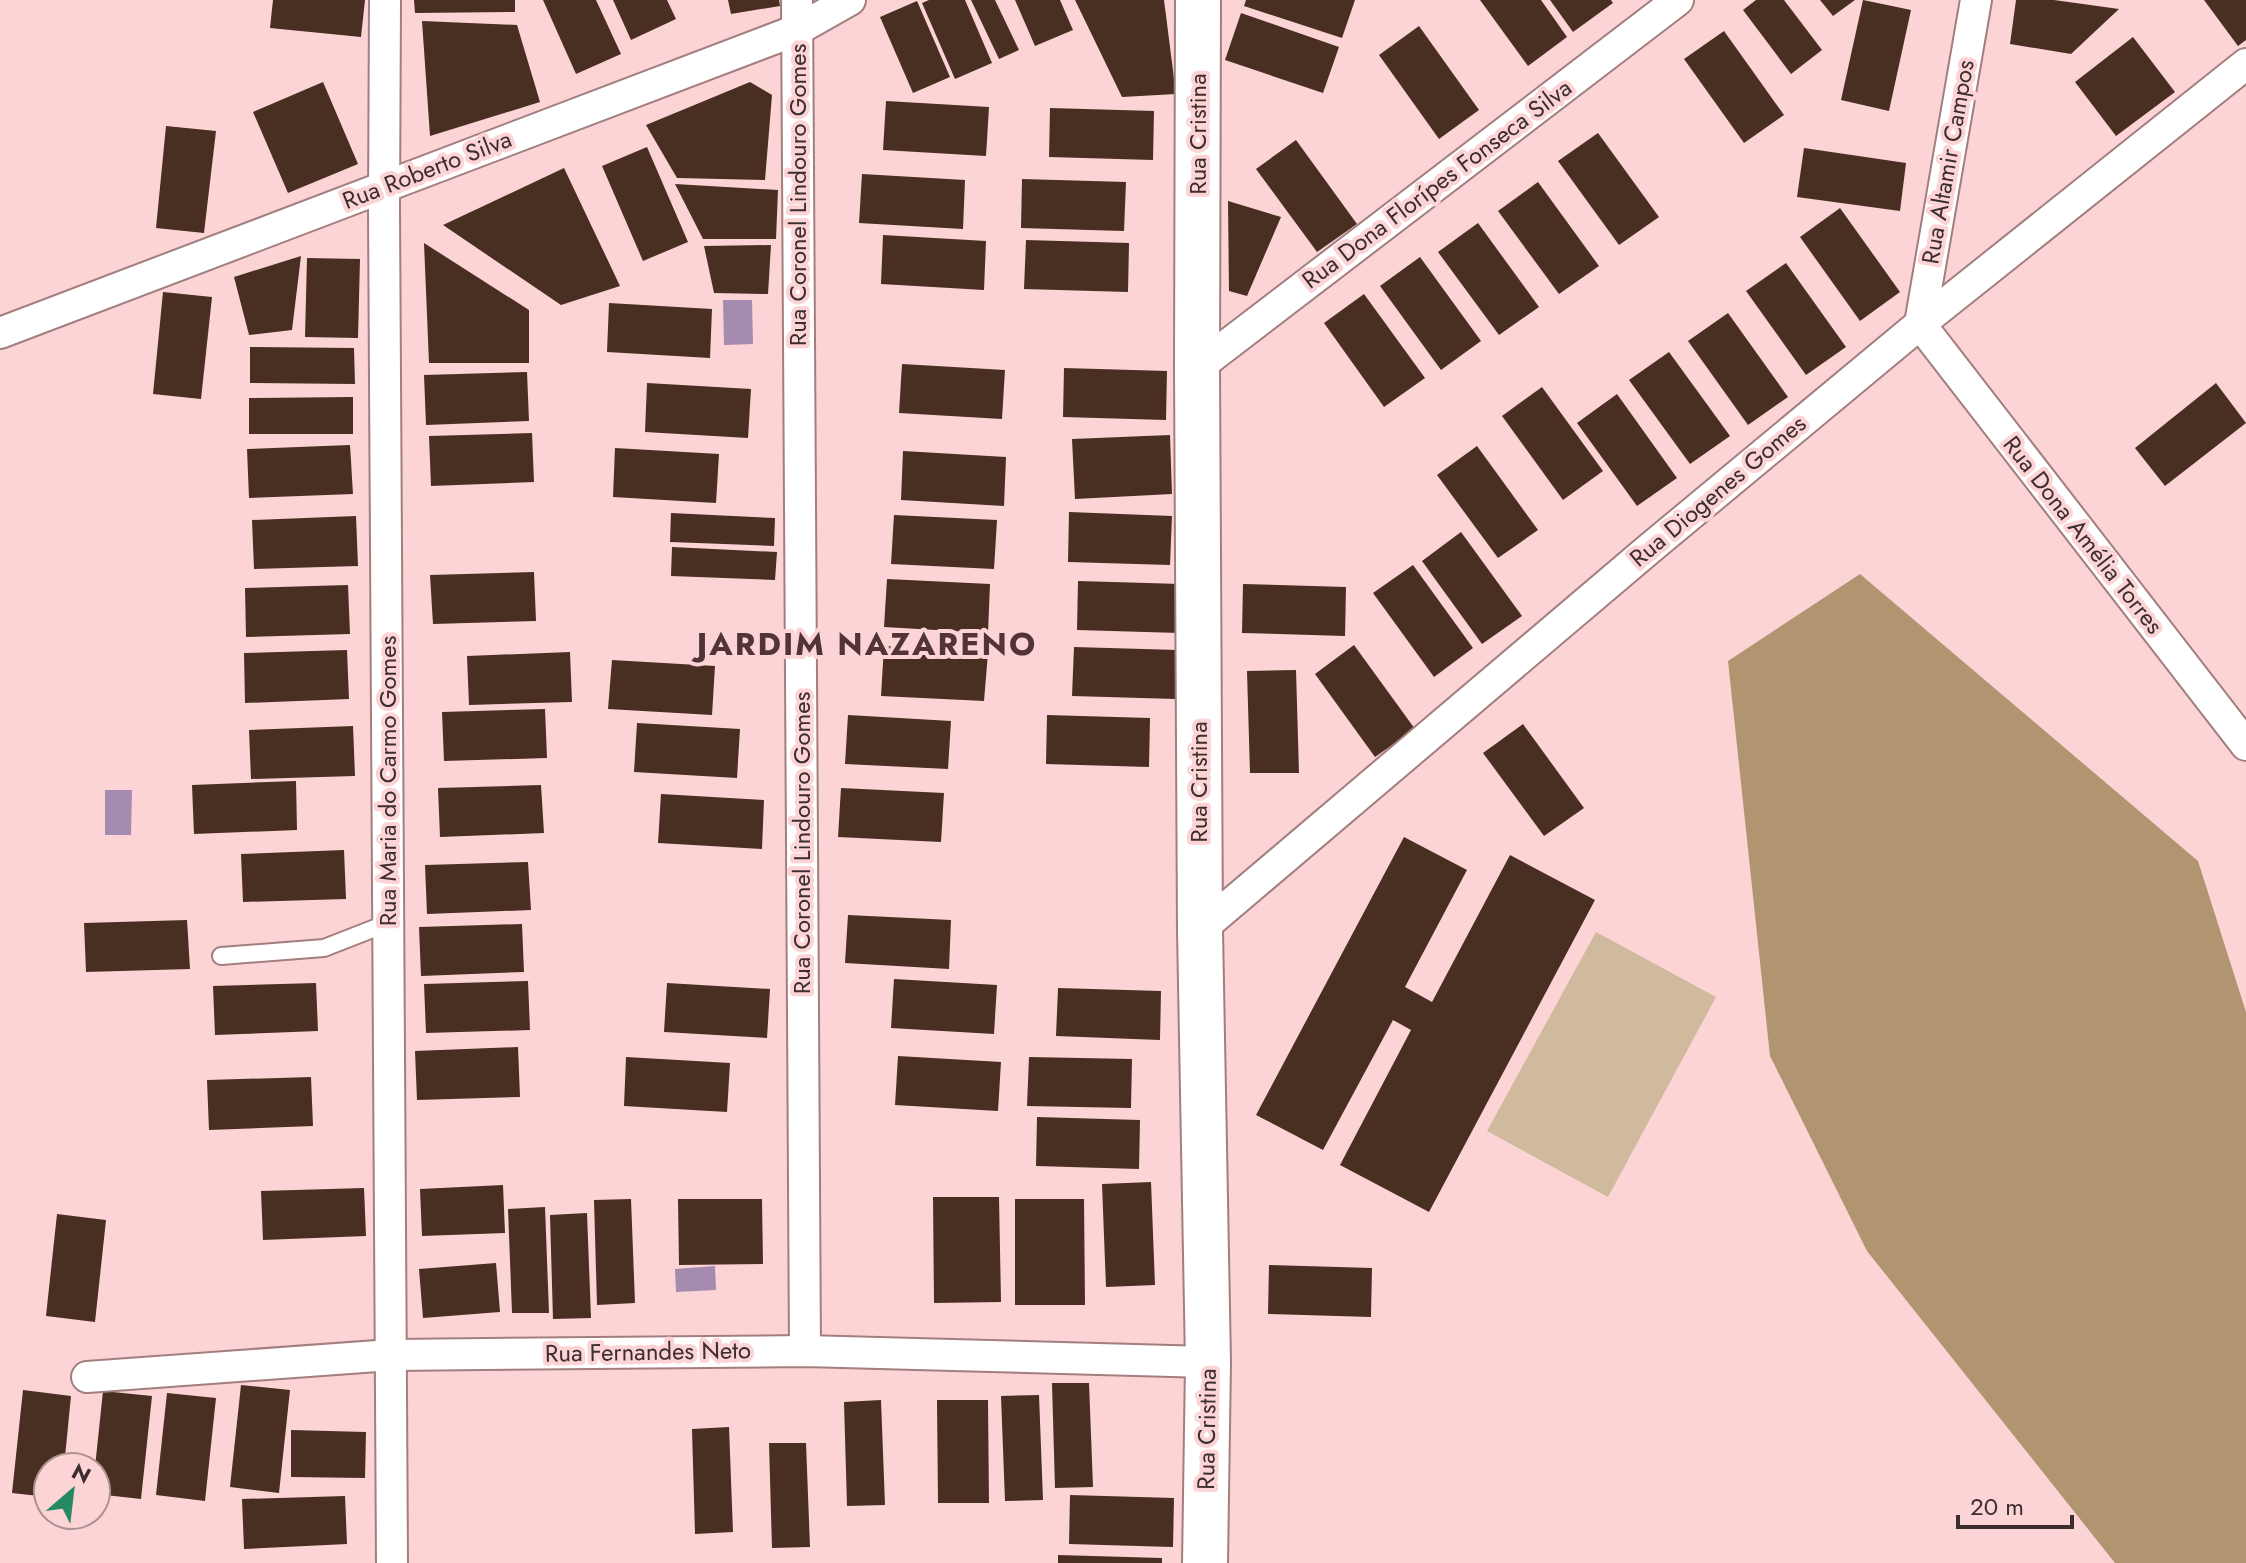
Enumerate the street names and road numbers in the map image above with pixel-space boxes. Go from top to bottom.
street label: Rua Coronel Lindouro Gomes [780,44,815,346]
street label: Rua Altamir Campos [1912,57,1983,267]
street label: Rua Dona Florípes Fonseca Silva [1294,70,1579,297]
street label: Rua Cristina [1180,73,1215,195]
street label: Rua Roberto Silva [337,121,517,218]
street label: Rua Diogenes Gomes [1622,406,1813,575]
street label: Rua Dona Amélia Torres [1995,428,2172,641]
street label: Rua Maria do Carmo Gomes [370,636,405,926]
street label: Rua Coronel Lindouro Gomes [784,692,819,994]
street label: Rua Cristina [1181,721,1216,843]
street label: Rua Fernandes Neto [545,1332,751,1371]
street label: Rua Cristina [1188,1368,1225,1490]

